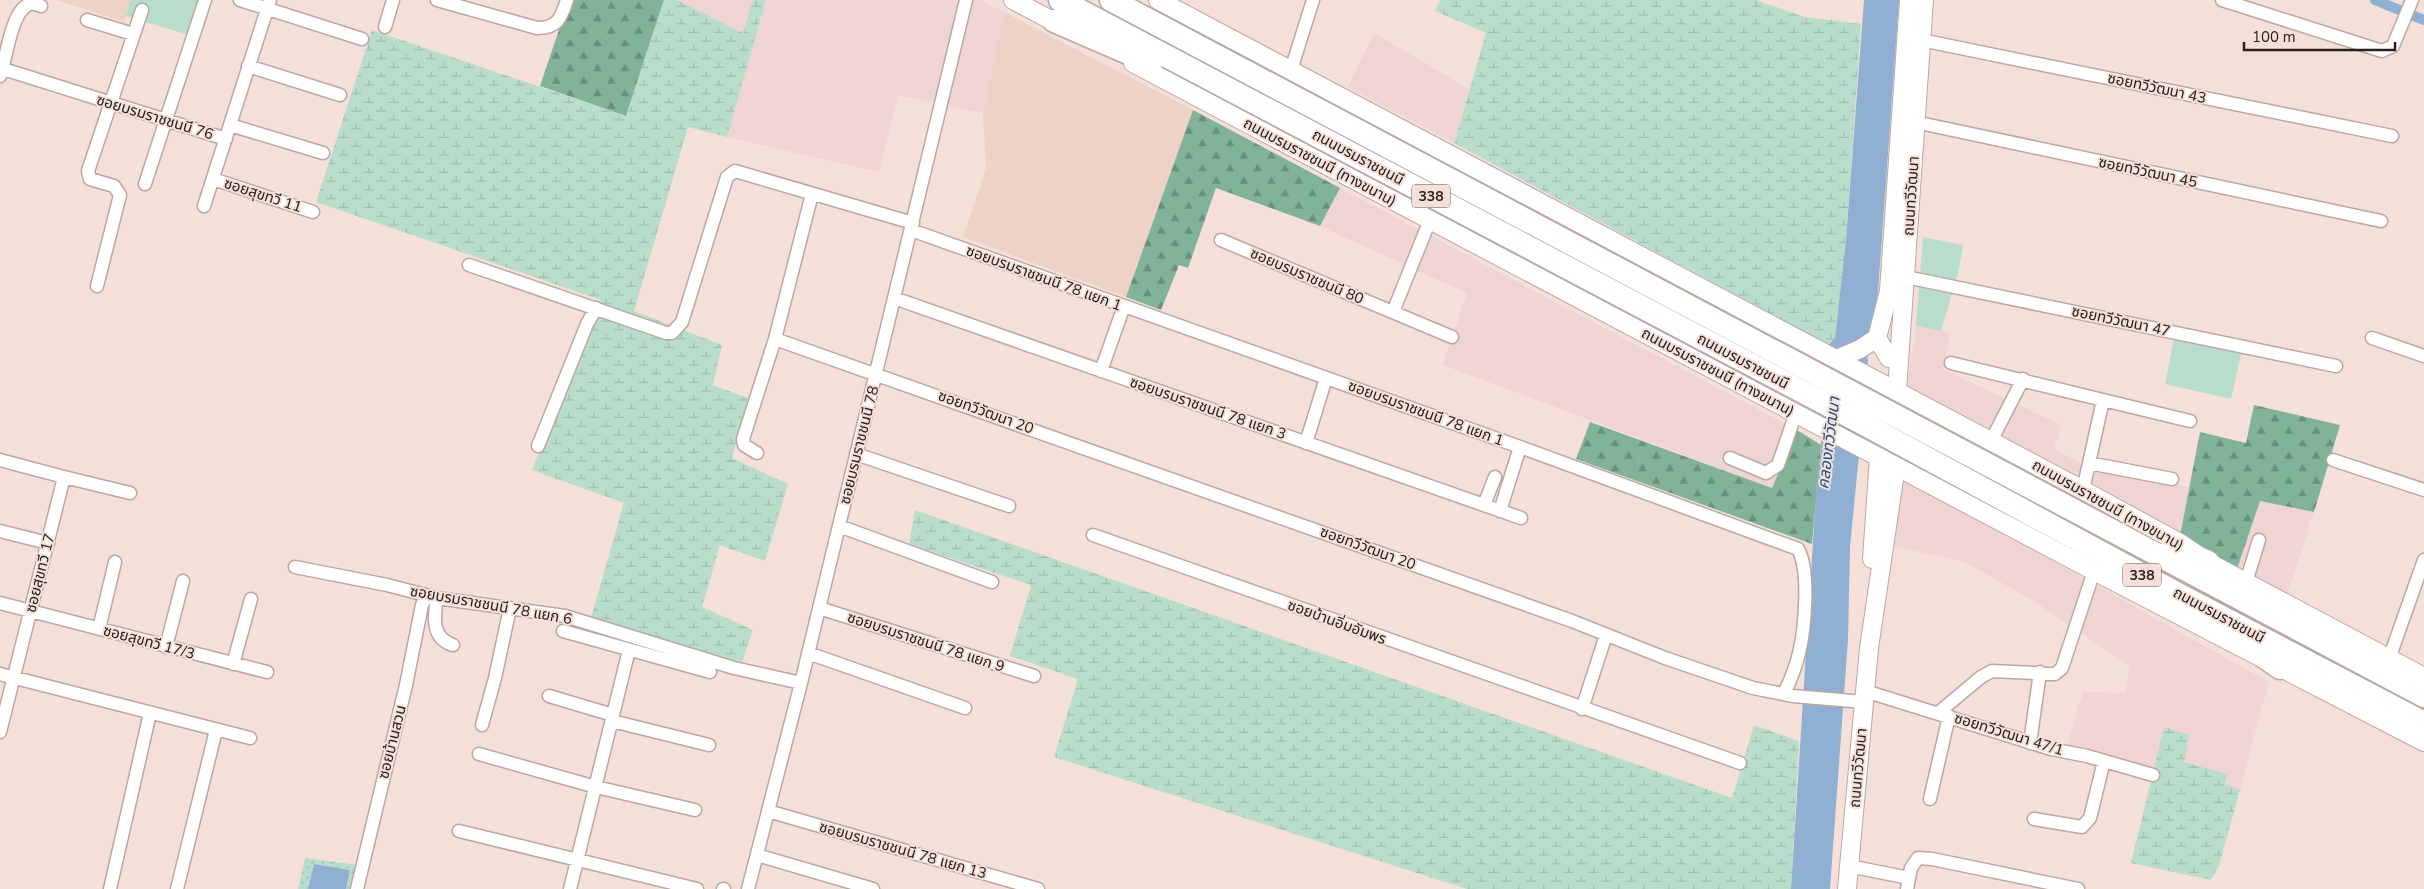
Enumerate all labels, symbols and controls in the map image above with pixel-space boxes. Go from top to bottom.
scale bar [2244,20,2395,52]
text: 100 m [2252,27,2296,47]
street label: ซอยทวีวัฒนา 43 [2106,68,2208,108]
street label: ซอยบรมราชชนนี 76 [94,90,216,144]
street label: ถนนบรมราชชนนี (ทางขนาน) [1240,113,1400,211]
street label: ถนนบรมราชชนนี [1309,124,1407,190]
street label: ซอยทวีวัฒนา 45 [2097,152,2199,192]
street label: ถนนทวีวัฒนา [1898,155,1924,237]
street label: ซอยสุขทวี 11 [221,173,305,217]
road number: 338 [1412,185,1450,208]
street label: ซอยบรมราชชนนี 78 แยก 1 [963,241,1125,315]
street label: ซอยบรมราชชนนี 80 [1247,243,1367,309]
street label: ซอยทวีวัฒนา 47 [2070,301,2172,341]
street label: ถนนบรมราชชนนี (ทางขนาน) [1638,323,1798,421]
street label: ถนนบรมราชชนนี [1694,328,1792,394]
street label: ซอยบรมราชชนนี 78 แยก 3 [1127,372,1289,444]
street label: ซอยบรมราชชนนี 78 แยก 1 [1345,376,1507,450]
street label: ซอยบรมราชชนนี 78 [835,384,883,506]
street label: ซอยทวีวัฒนา 20 [935,385,1037,439]
water label: คลองทวีวัฒนา [1812,394,1846,491]
street label: ถนนบรมราชชนนี (ทางขนาน) [2029,455,2187,555]
street label: ซอยทวีวัฒนา 20 [1317,521,1419,575]
street label: ซอยสุขทวี 17 [20,531,60,615]
road number: 338 [2123,564,2161,586]
street label: ซอยบรมราชชนนี 78 แยก 6 [408,581,574,629]
street label: ถนนบรมราชชนนี [2170,582,2268,648]
street label: ซอยบ้านอิ่มอัมพร [1285,595,1389,649]
street label: ซอยบรมราชชนนี 78 แยก 9 [845,607,1007,677]
street label: ซอยสุขทวี 17/3 [101,620,197,664]
street label: ซอยบ้านสวน [373,703,411,781]
street label: ซอยทวีวัฒนา 47/1 [1952,708,2066,760]
street label: ถนนทวีวัฒนา [1845,727,1871,809]
street label: ซอยบรมราชชนนี 78 แยก 13 [817,817,989,883]

